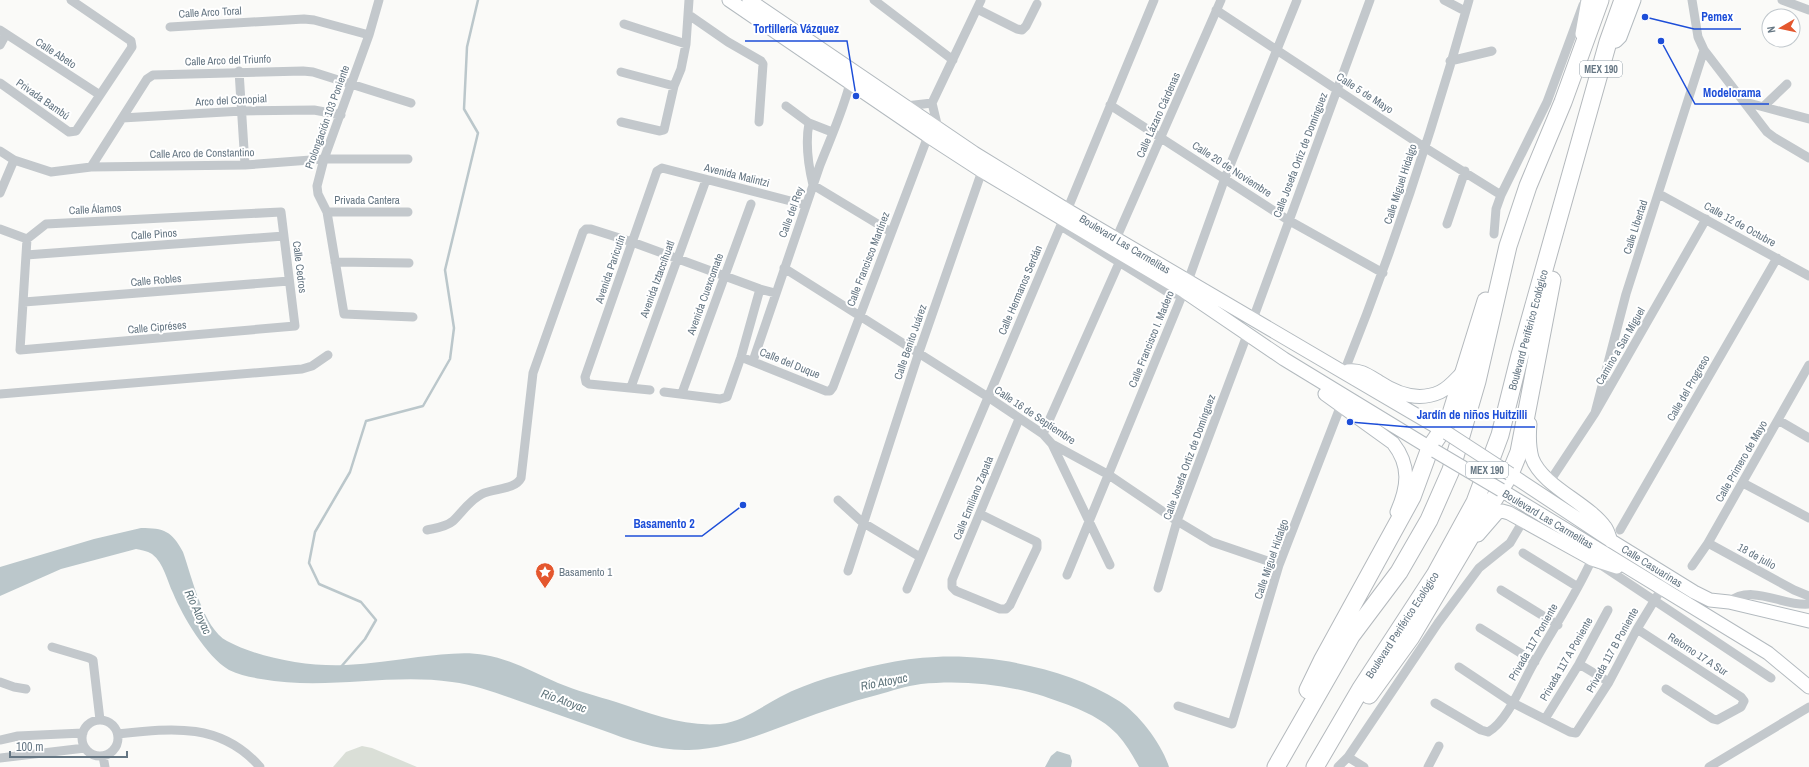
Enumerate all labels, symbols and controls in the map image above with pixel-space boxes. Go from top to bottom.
street label: Calle Arco Toral [178,3,242,21]
callout: Pemex [1694,5,1741,29]
north arrow [1761,8,1801,48]
text: Pemex [1701,9,1733,25]
callout: Tortillería Vázquez [745,17,847,41]
text: Tortillería Vázquez [753,21,839,37]
text: N [1764,25,1779,34]
street label: Calle Abeto [33,35,79,71]
street label: Calle Arco del Triunfo [185,51,271,69]
road number: MEX 190 [1580,61,1622,77]
street label: Prolongación 103 Poniente [302,63,352,171]
street label: Calle 5 de Mayo [1334,69,1396,117]
street label: Calle Lázaro Cárdenas [1133,70,1183,160]
street label: Privada Bambú [14,75,72,123]
callout: Modelorama [1695,80,1769,104]
text: Modelorama [1703,85,1762,101]
street label: Calle Josefa Ortiz de Domínguez [1270,90,1331,220]
street label: Arco del Conopial [194,91,267,109]
street label: Calle 20 de Noviembre [1190,138,1274,200]
street label: Calle Miguel Hidalgo [1380,142,1420,226]
street label: Calle Arco de Constantino [149,145,255,161]
street label: Avenida Malintzi [702,160,771,190]
street label: Calle del Rey [775,184,807,240]
street label: Privada Cantera [334,193,400,207]
street label: Calle Libertad [1620,198,1650,256]
street label: Calle 12 de Octubre [1702,198,1778,250]
street label: Calle Álamos [68,201,122,217]
street label: Calle Francisco Martínez [843,209,893,308]
street label: Boulevard Las Carmelitas [1077,211,1173,277]
street label: Calle Pinos [131,225,178,243]
street label: Avenida Paricutín [591,233,628,306]
street label: Avenida Iztaccíhuatl [636,239,677,320]
street label: Calle Cedros [290,240,310,294]
street label: Calle Hermanos Serdán [995,243,1045,337]
street label: Avenida Cuexcomate [683,251,726,338]
street label: Boulevard Periférico Ecológico [1505,268,1551,392]
street label: Calle Robles [130,271,183,289]
street label: Calle Francisco I. Madero [1125,288,1177,390]
street label: Calle Benito Juárez [891,302,930,381]
street label: Camino a San Miguel [1592,305,1648,387]
street label: Calle Cipréses [127,317,188,337]
street label: Calle del Duque [758,344,822,382]
street label: Calle del Progreso [1663,352,1713,424]
street label: Calle 16 de Septiembre [992,383,1078,447]
street label: Calle Josefa Ortiz de Domínguez [1160,392,1218,522]
callout: Jardín de niños Huitzilli [1409,403,1535,427]
text: Jardín de niños Huitzilli [1417,407,1527,423]
street label: Calle Primero de Mayo [1712,418,1770,504]
street label: Calle Emiliano Zapata [950,454,996,542]
road number: MEX 190 [1466,462,1508,478]
street label: Boulevard Las Carmelitas [1500,486,1596,552]
callout: Basamento 2 [625,512,702,536]
text: Basamento 2 [633,516,695,532]
street label: Calle Miguel Hidalgo [1251,517,1291,601]
street label: 18 de julio [1735,540,1779,572]
street label: Calle Casuarinas [1619,542,1685,591]
place icon: Basamento 1 [534,561,556,589]
place label: Basamento 1 [559,565,612,579]
street label: Boulevard Periférico Ecológico [1362,569,1442,681]
water label: Río Atoyac [181,587,215,637]
street label: Privada 117 Poniente [1505,601,1561,683]
street label: Privada 117 B Poniente [1583,605,1641,695]
street label: Privada 117 A Poniente [1536,615,1596,703]
street label: Retorno 17 A Sur [1665,629,1731,679]
water label: Río Atoyac [859,670,909,694]
water label: Río Atoyac [539,685,589,717]
scale bar [10,733,127,759]
text: 100 m [16,739,43,755]

